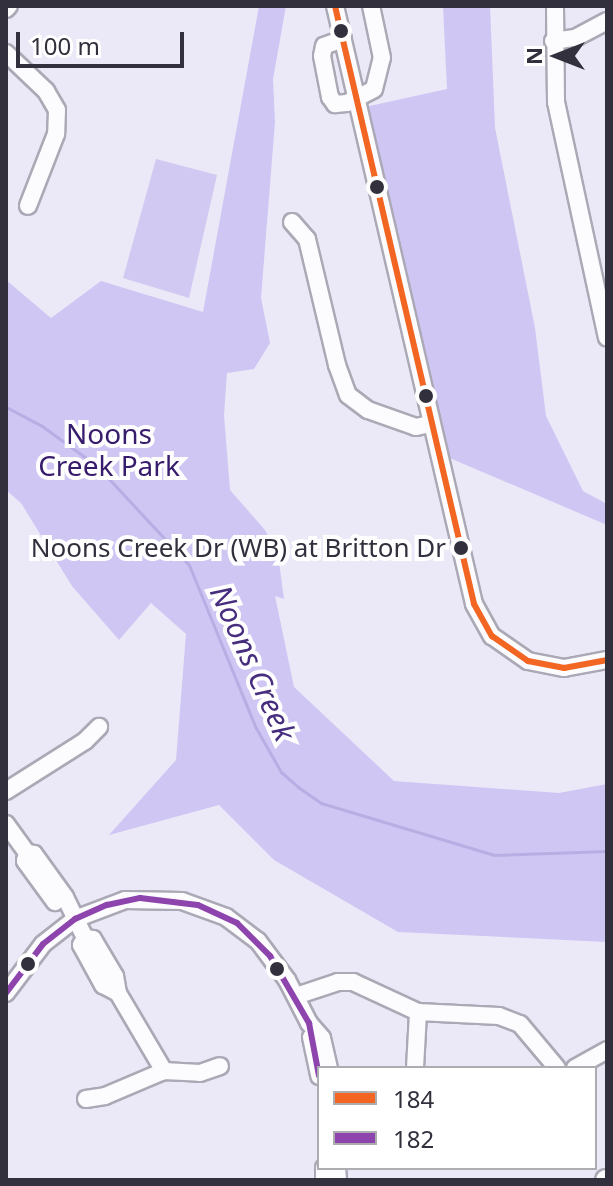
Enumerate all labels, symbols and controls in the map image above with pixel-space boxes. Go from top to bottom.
scale bar [20,16,188,66]
north arrow [517,16,597,96]
unlabelled marker [333,23,349,39]
text: 100 m [30,29,100,62]
text: N [518,47,548,65]
unlabelled marker [369,179,385,195]
unlabelled marker [418,388,434,404]
park label: Noons Creek Park [38,416,180,482]
place label: Noons Creek Dr (WB) at Britton Dr [31,532,446,564]
marker: Noons Creek Dr (WB) at Britton Dr [453,540,469,556]
water label: Noons Creek [203,579,303,747]
unlabelled marker [20,956,36,972]
unlabelled marker [269,961,285,977]
legend [317,1066,597,1170]
text: 184 [393,1082,434,1115]
text: 182 [393,1122,434,1155]

